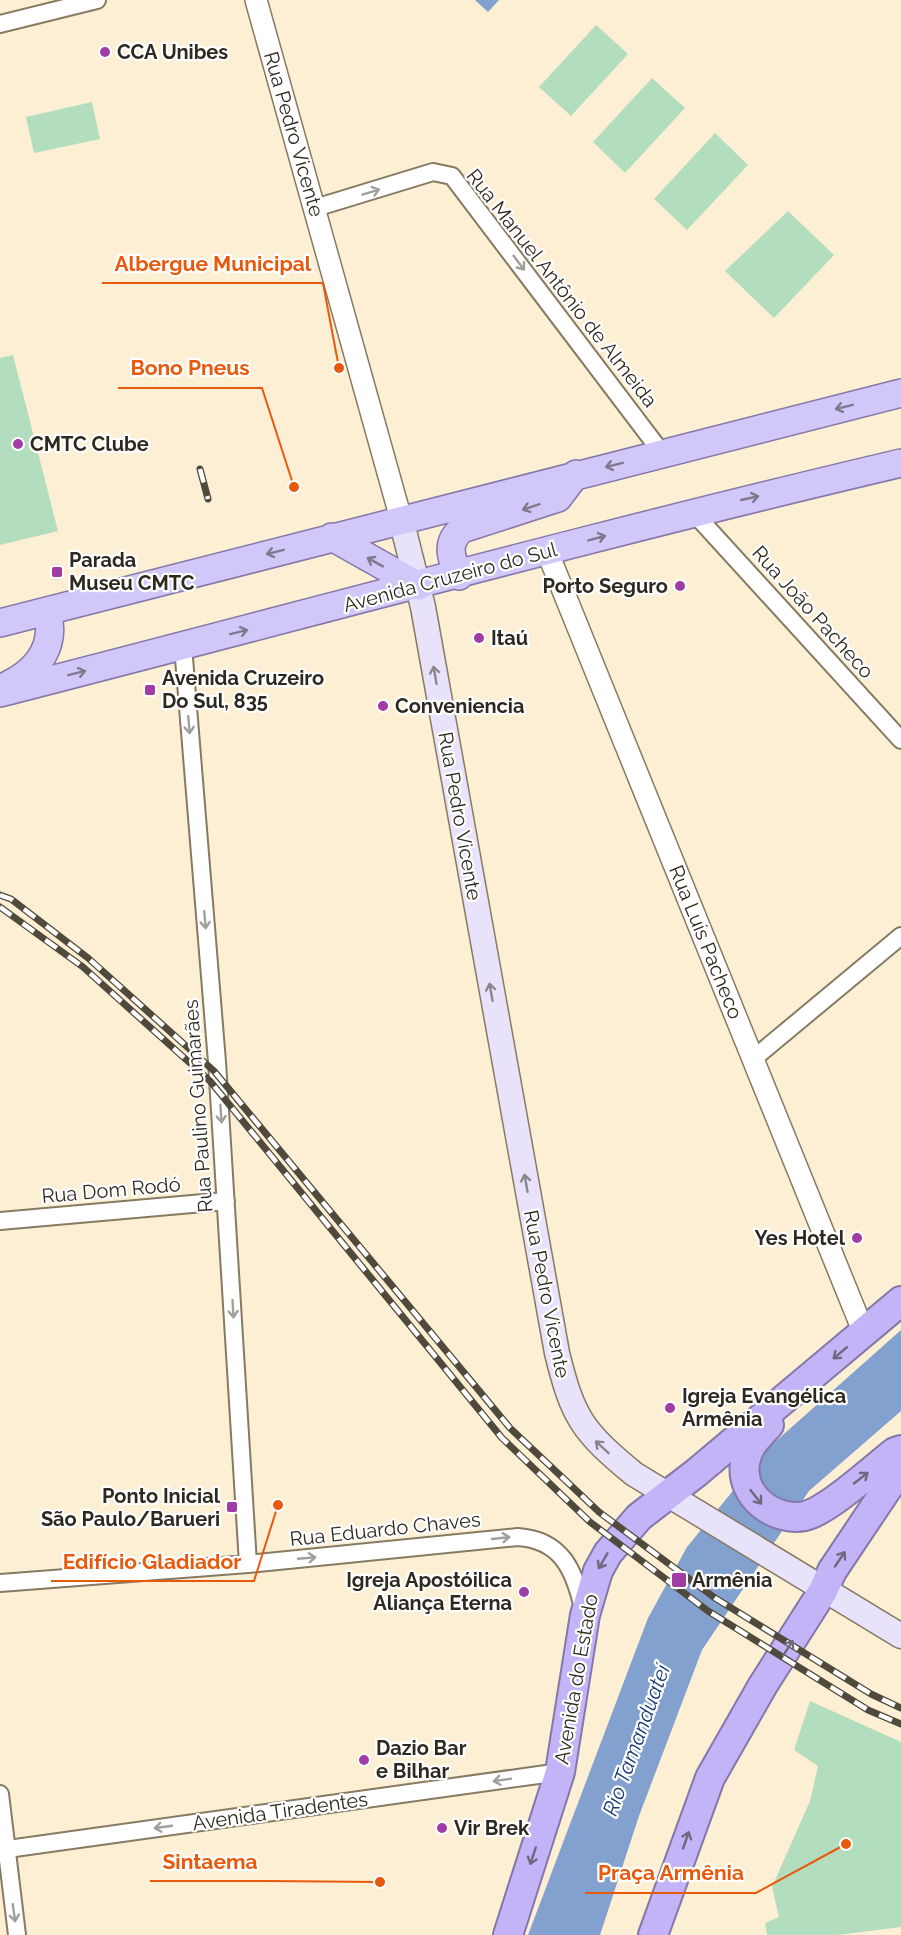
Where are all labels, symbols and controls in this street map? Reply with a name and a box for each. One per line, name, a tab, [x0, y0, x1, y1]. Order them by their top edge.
place label: CCA Unibes	[117, 40, 228, 64]
marker: CCA Unibes	[98, 45, 112, 59]
street label: Rua Pedro Vicente	[259, 49, 329, 220]
street label: Rua Manuel Antônio de Almeida	[462, 164, 662, 412]
one-way arrow	[361, 185, 380, 196]
callout: Albergue Municipal	[102, 244, 323, 283]
text: Albergue Municipal	[115, 251, 312, 276]
one-way arrow	[513, 254, 526, 270]
callout: Bono Pneus	[118, 349, 262, 388]
text: Bono Pneus	[130, 355, 250, 380]
one-way arrow	[835, 402, 854, 414]
place label: CMTC Clube	[30, 432, 149, 456]
marker: CMTC Clube	[11, 437, 25, 451]
one-way arrow	[605, 459, 624, 471]
one-way arrow	[740, 492, 759, 504]
one-way arrow	[522, 502, 541, 513]
one-way arrow	[587, 531, 606, 543]
street label: Avenida Cruzeiro do Sul	[340, 537, 560, 617]
street label: Rua João Pacheco	[747, 541, 879, 683]
one-way arrow	[266, 546, 285, 558]
place label: Parada Museu CMTC	[69, 548, 195, 595]
one-way arrow	[367, 556, 385, 567]
marker: Parada Museu CMTC	[50, 565, 64, 579]
place label: Porto Seguro	[542, 574, 668, 598]
marker: Porto Seguro	[673, 579, 687, 593]
one-way arrow	[229, 625, 248, 637]
place label: Itaú	[491, 626, 528, 650]
marker: Itaú	[472, 631, 486, 645]
place label: Avenida Cruzeiro Do Sul, 835	[162, 666, 324, 713]
one-way arrow	[429, 666, 440, 686]
one-way arrow	[67, 667, 86, 679]
marker: Avenida Cruzeiro Do Sul, 835	[143, 683, 157, 697]
place label: Conveniencia	[395, 694, 524, 718]
marker: Conveniencia	[376, 699, 390, 713]
one-way arrow	[184, 715, 195, 735]
street label: Rua Pedro Vicente	[433, 730, 487, 902]
street label: Rua Luís Pacheco	[664, 862, 748, 1023]
one-way arrow	[200, 909, 211, 929]
one-way arrow	[485, 982, 496, 1002]
street label: Rua Paulino Guimarães	[179, 999, 217, 1213]
one-way arrow	[215, 1104, 226, 1124]
street label: Rua Dom Rodó	[40, 1172, 182, 1208]
one-way arrow	[520, 1174, 531, 1194]
street label: Rua Pedro Vicente	[519, 1208, 575, 1380]
place label: Yes Hotel	[754, 1226, 846, 1250]
marker: Yes Hotel	[850, 1231, 864, 1245]
one-way arrow	[228, 1298, 239, 1318]
one-way arrow	[833, 1346, 848, 1360]
place label: Igreja Evangélica Armênia	[682, 1384, 846, 1431]
marker: Igreja Evangélica Armênia	[663, 1401, 677, 1415]
one-way arrow	[595, 1440, 610, 1454]
one-way arrow	[852, 1472, 868, 1484]
place label: Ponto Inicial São Paulo/Barueri	[41, 1484, 221, 1531]
one-way arrow	[750, 1489, 763, 1505]
marker: Ponto Inicial São Paulo/Barueri	[225, 1500, 239, 1514]
street label: Rua Eduardo Chaves	[288, 1507, 482, 1551]
one-way arrow	[490, 1533, 510, 1544]
callout: Edifício Gladiador	[51, 1542, 254, 1581]
text: Edifício Gladiador	[63, 1549, 241, 1574]
one-way arrow	[834, 1551, 846, 1567]
one-way arrow	[296, 1552, 316, 1563]
one-way arrow	[597, 1552, 609, 1569]
place label: Igreja Apostóilica Aliança Eterna	[346, 1568, 512, 1615]
place label: Armênia	[692, 1568, 772, 1592]
marker: Armênia	[670, 1571, 688, 1589]
marker: Igreja Apostóilica Aliança Eterna	[517, 1585, 531, 1599]
street label: Avenida do Estado	[549, 1592, 603, 1766]
one-way arrow	[782, 1640, 794, 1656]
water label: Rio Tamanduateí	[597, 1659, 676, 1819]
place label: Dazio Bar e Bilhar	[376, 1736, 467, 1783]
marker: Dazio Bar e Bilhar	[357, 1753, 371, 1767]
one-way arrow	[493, 1774, 513, 1785]
street label: Avenida Tiradentes	[191, 1787, 369, 1835]
place label: Vir Brek	[454, 1816, 530, 1840]
marker: Vir Brek	[435, 1821, 449, 1835]
one-way arrow	[154, 1822, 174, 1833]
one-way arrow	[682, 1831, 693, 1850]
callout: Sintaema	[150, 1842, 269, 1881]
one-way arrow	[527, 1847, 538, 1866]
text: Sintaema	[162, 1849, 258, 1874]
callout: Praça Armênia	[585, 1854, 756, 1893]
text: Praça Armênia	[598, 1860, 744, 1885]
one-way arrow	[9, 1903, 20, 1922]

